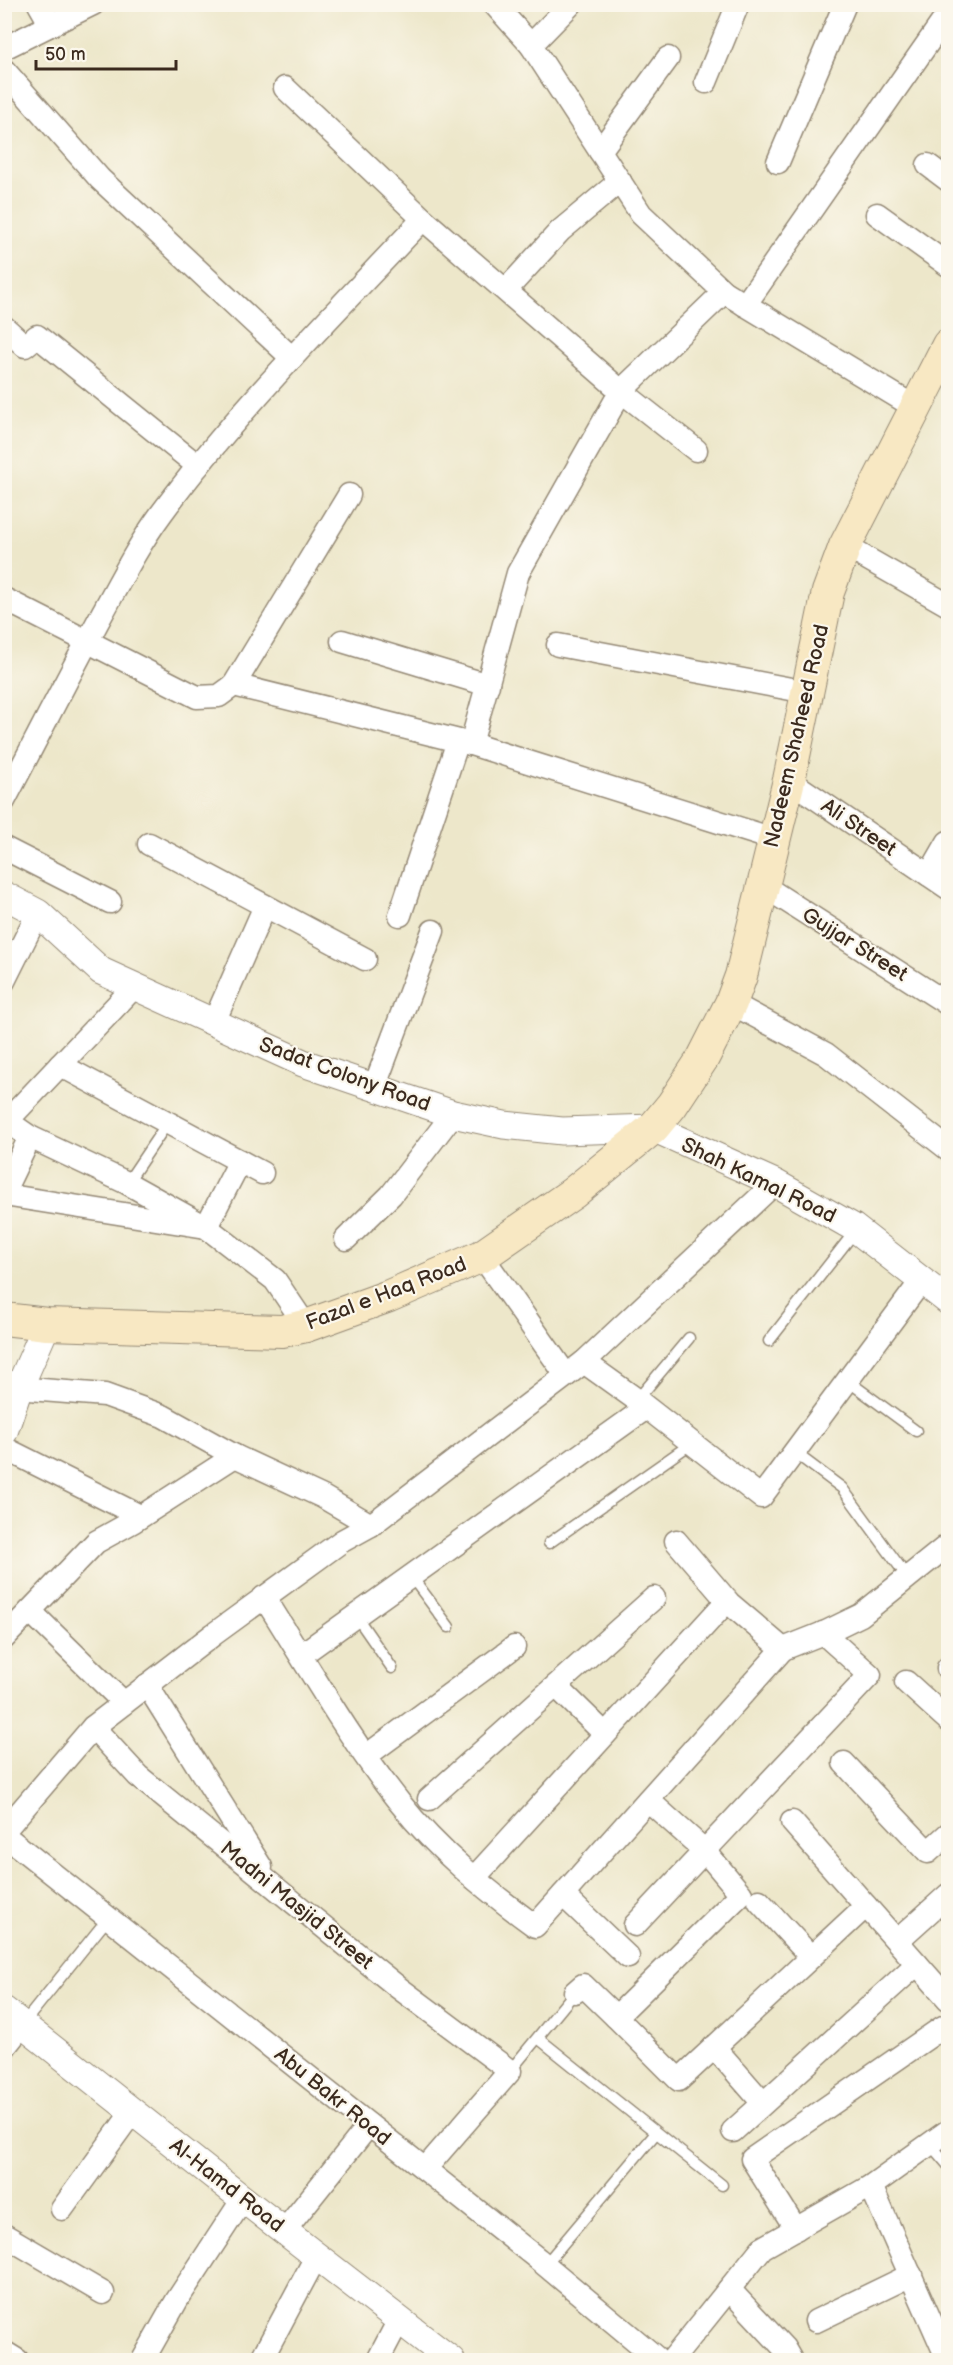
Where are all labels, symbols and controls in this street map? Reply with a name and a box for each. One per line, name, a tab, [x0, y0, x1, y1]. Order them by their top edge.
scale bar	[36, 33, 176, 71]
text: 50 m	[45, 44, 86, 65]
street label: Nadeem Shaheed Road	[759, 622, 834, 850]
street label: Ali Street	[816, 793, 902, 862]
street label: Gujjar Street	[797, 902, 913, 987]
street label: Sadat Colony Road	[256, 1032, 434, 1117]
street label: Shah Kamal Road	[677, 1132, 840, 1229]
street label: Fazal e Haq Road	[302, 1251, 470, 1336]
street label: Madni Masjid Street	[215, 1836, 379, 1975]
street label: Abu Bakr Road	[269, 2042, 396, 2151]
street label: Al-Hamd Road	[165, 2133, 289, 2238]

